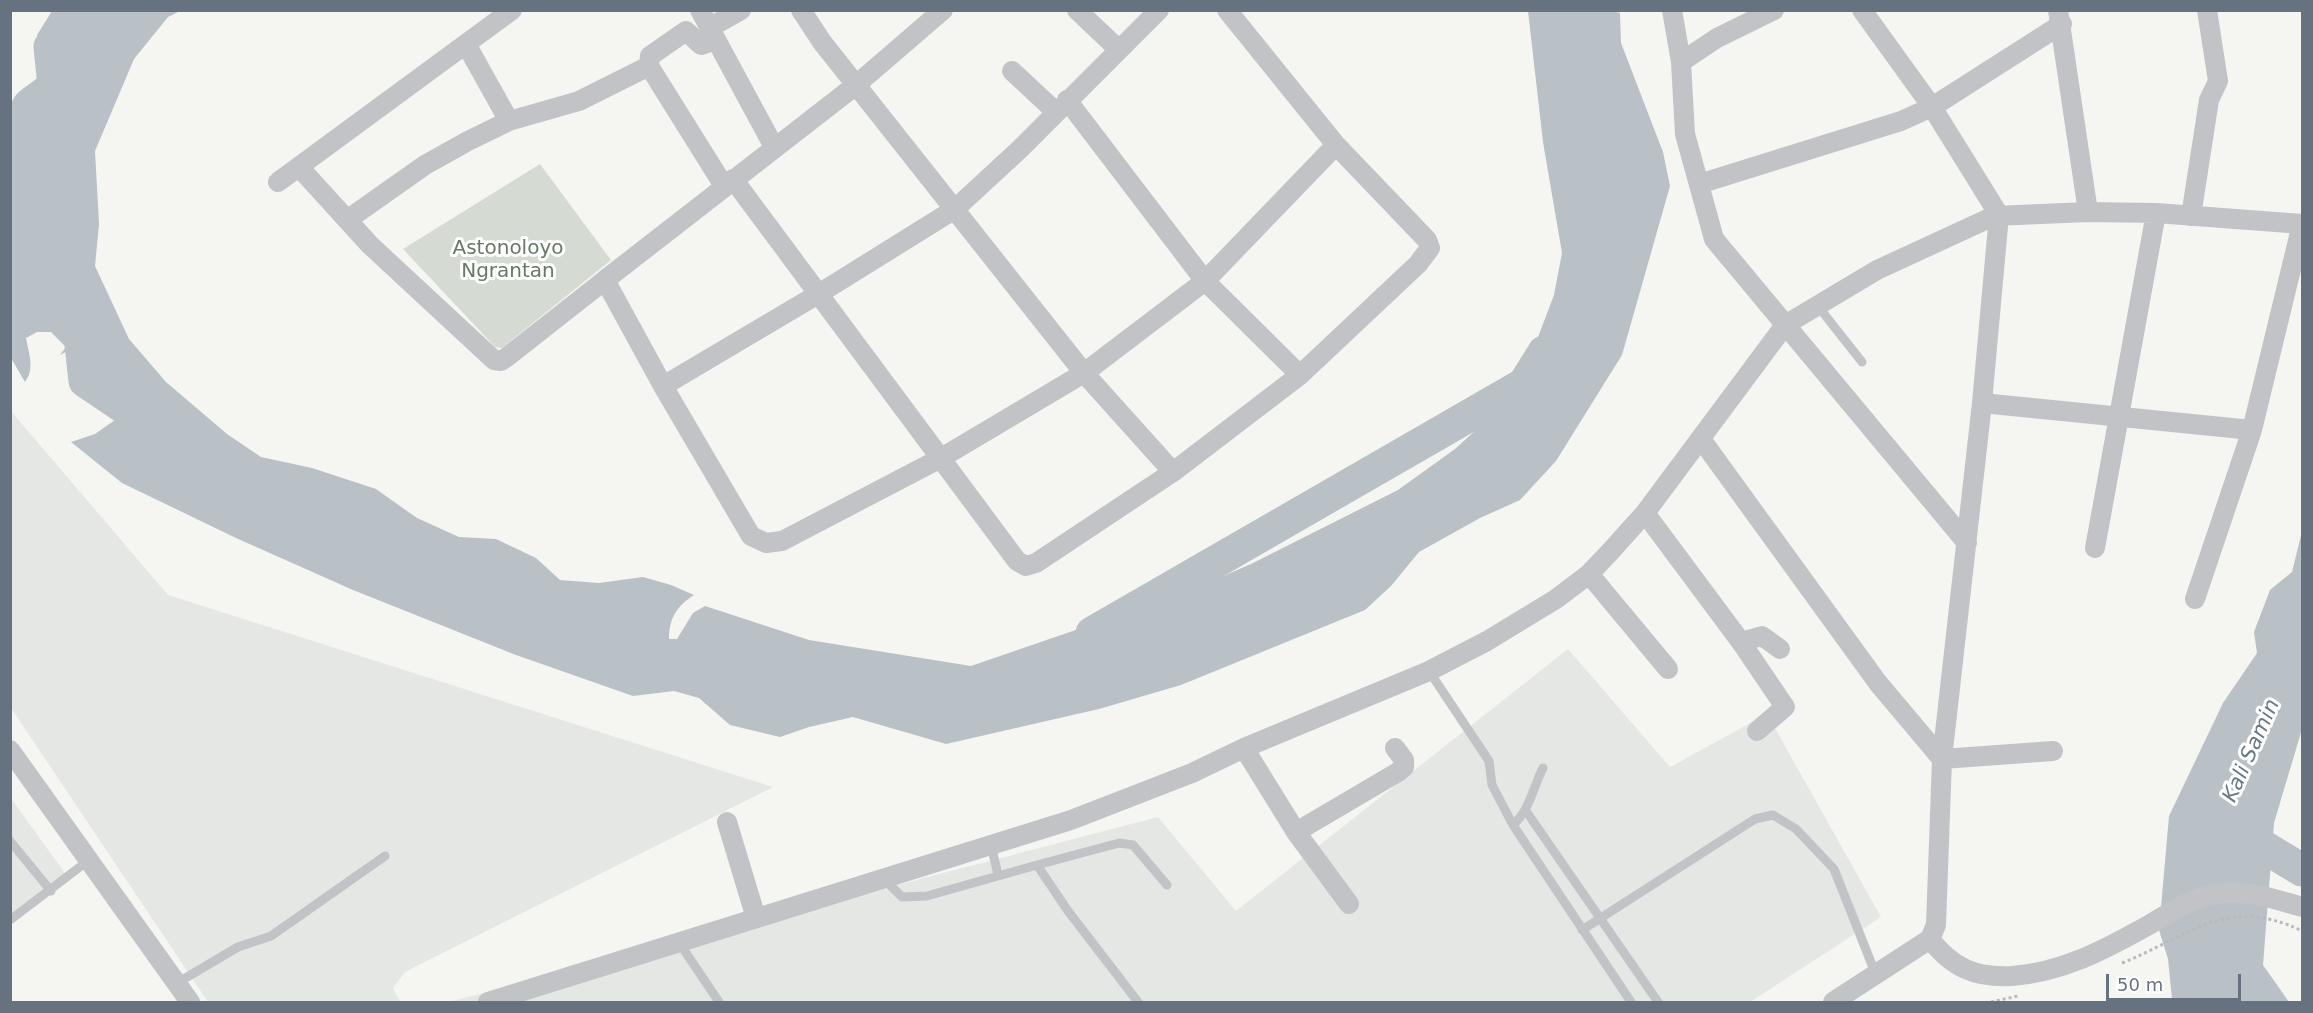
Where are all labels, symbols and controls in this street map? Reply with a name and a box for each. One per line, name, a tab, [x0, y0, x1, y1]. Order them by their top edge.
park label: Astonoloyo Ngrantan	[453, 237, 563, 284]
water label: Kali Samin	[2218, 696, 2286, 806]
scale bar	[2109, 962, 2244, 1000]
text: 50 m	[2117, 974, 2163, 995]

